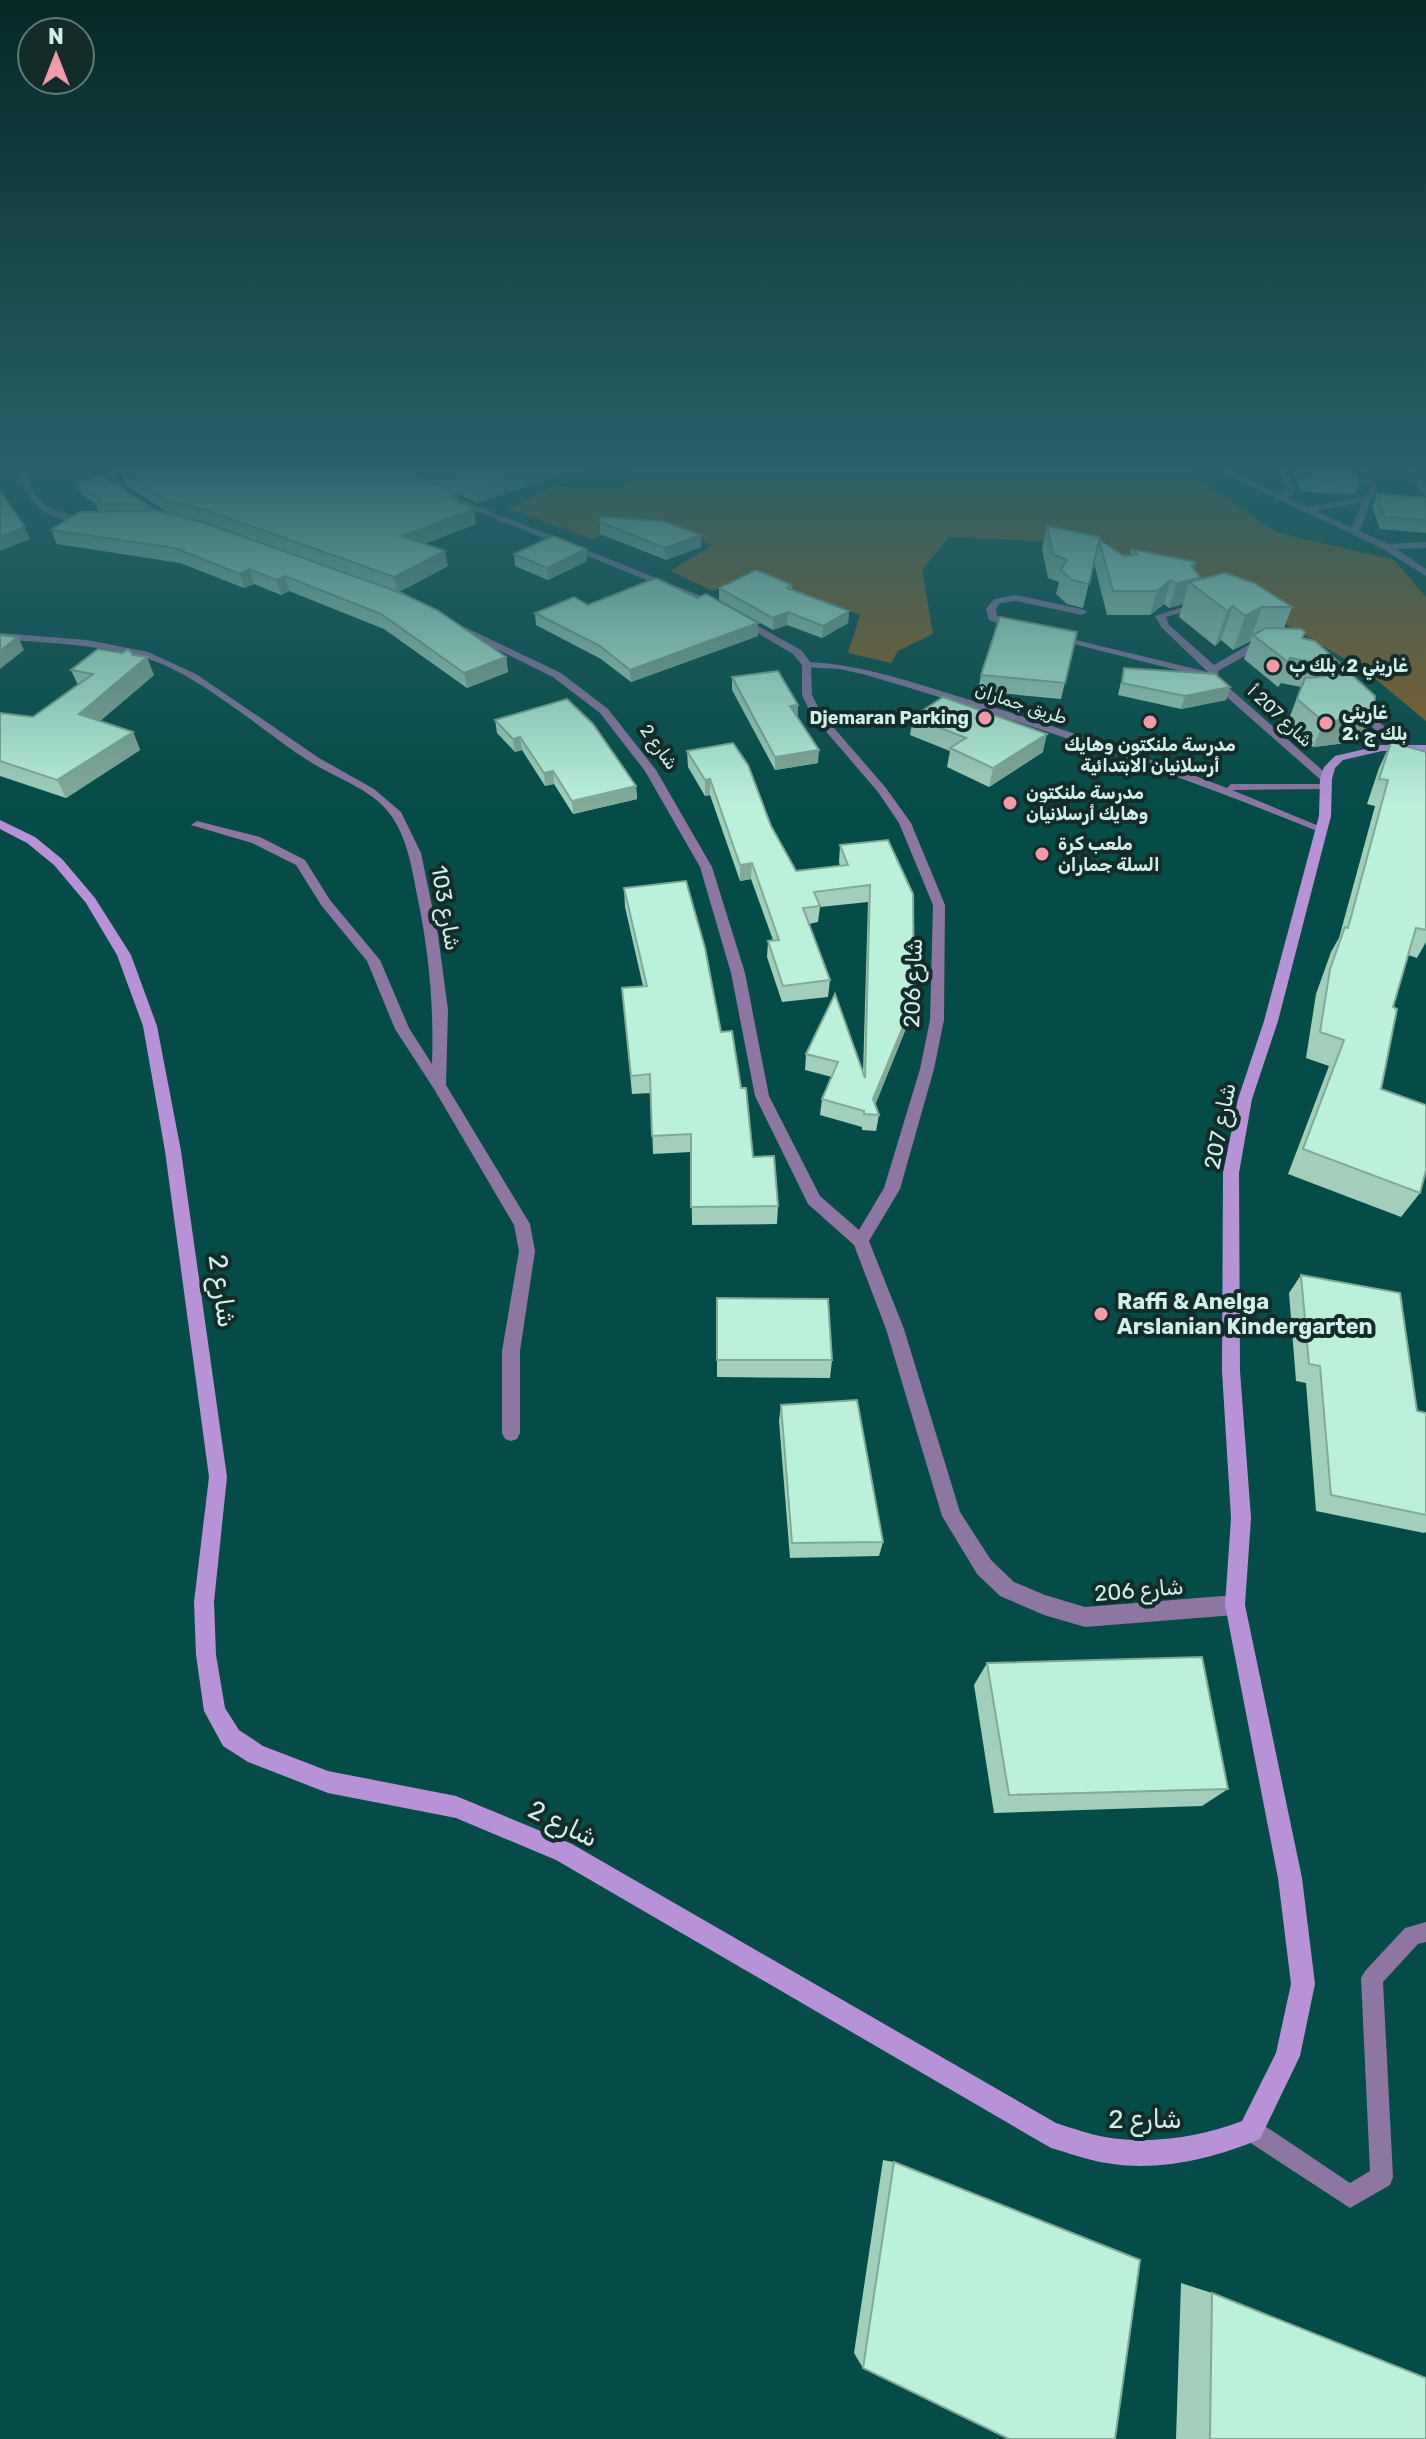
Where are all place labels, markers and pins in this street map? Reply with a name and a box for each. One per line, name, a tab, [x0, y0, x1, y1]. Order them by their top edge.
place label: غاريني 2، بلك ب	[1289, 655, 1408, 680]
marker: غاريني 2، بلك ب	[1264, 657, 1282, 675]
place label: غاريني 2، بلك ج	[1342, 702, 1407, 747]
place label: Djemaran Parking	[809, 707, 969, 729]
marker: Djemaran Parking	[976, 709, 994, 727]
marker: مدرسة ملنكتون وهايك أرسلانيان الابتدائية	[1141, 713, 1159, 731]
marker: غاريني 2، بلك ج	[1317, 714, 1335, 732]
place label: مدرسة ملنكتون وهايك أرسلانيان الابتدائية	[1064, 734, 1236, 777]
place label: مدرسة ملنكتون وهايك أرسلانيان	[1026, 782, 1148, 825]
marker: مدرسة ملنكتون وهايك أرسلانيان	[1001, 794, 1019, 812]
place label: ملعب كرة السلة جماران	[1058, 833, 1160, 876]
marker: ملعب كرة السلة جماران	[1033, 845, 1051, 863]
place label: Raffi & Anelga Arslanian Kindergarten	[1117, 1288, 1373, 1340]
marker: Raffi & Anelga Arslanian Kindergarten	[1092, 1305, 1110, 1323]

